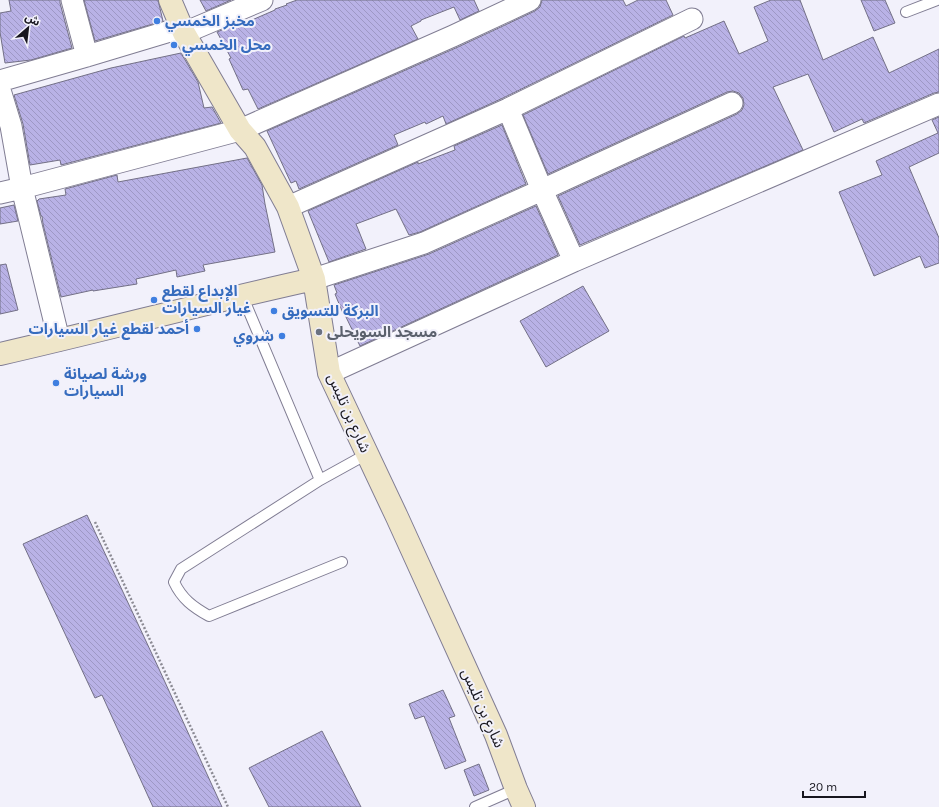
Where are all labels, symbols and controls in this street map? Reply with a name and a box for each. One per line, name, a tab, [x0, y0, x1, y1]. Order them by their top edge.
north arrow	[8, 8, 48, 48]
text: ش	[23, 10, 42, 29]
place label: مخبز الخمسي	[165, 12, 255, 32]
marker: مخبز الخمسي	[152, 16, 162, 26]
place label: محل الخمسي	[182, 36, 271, 56]
marker: محل الخمسي	[169, 40, 179, 50]
place label: الإبداع لقطع غيار السيارات	[162, 282, 251, 317]
marker: الإبداع لقطع غيار السيارات	[149, 295, 159, 305]
place label: البركة للتسويق	[282, 302, 379, 320]
marker: البركة للتسويق	[269, 306, 279, 316]
place label: أحمد لقطع غيار السيارات	[28, 319, 189, 340]
place label: مسجد السويحلى	[327, 323, 437, 341]
marker: أحمد لقطع غيار السيارات	[192, 324, 202, 334]
place label: شروي	[233, 327, 274, 347]
marker: مسجد السويحلى	[314, 327, 324, 337]
marker: شروي	[277, 331, 287, 341]
place label: ورشة لصيانة السيارات	[64, 365, 147, 400]
street label: شارع بن تليس	[321, 371, 375, 457]
marker: ورشة لصيانة السيارات	[51, 378, 61, 388]
street label: شارع بن تليس	[455, 666, 509, 752]
scale bar	[803, 773, 865, 799]
text: 20 m	[809, 780, 837, 794]

